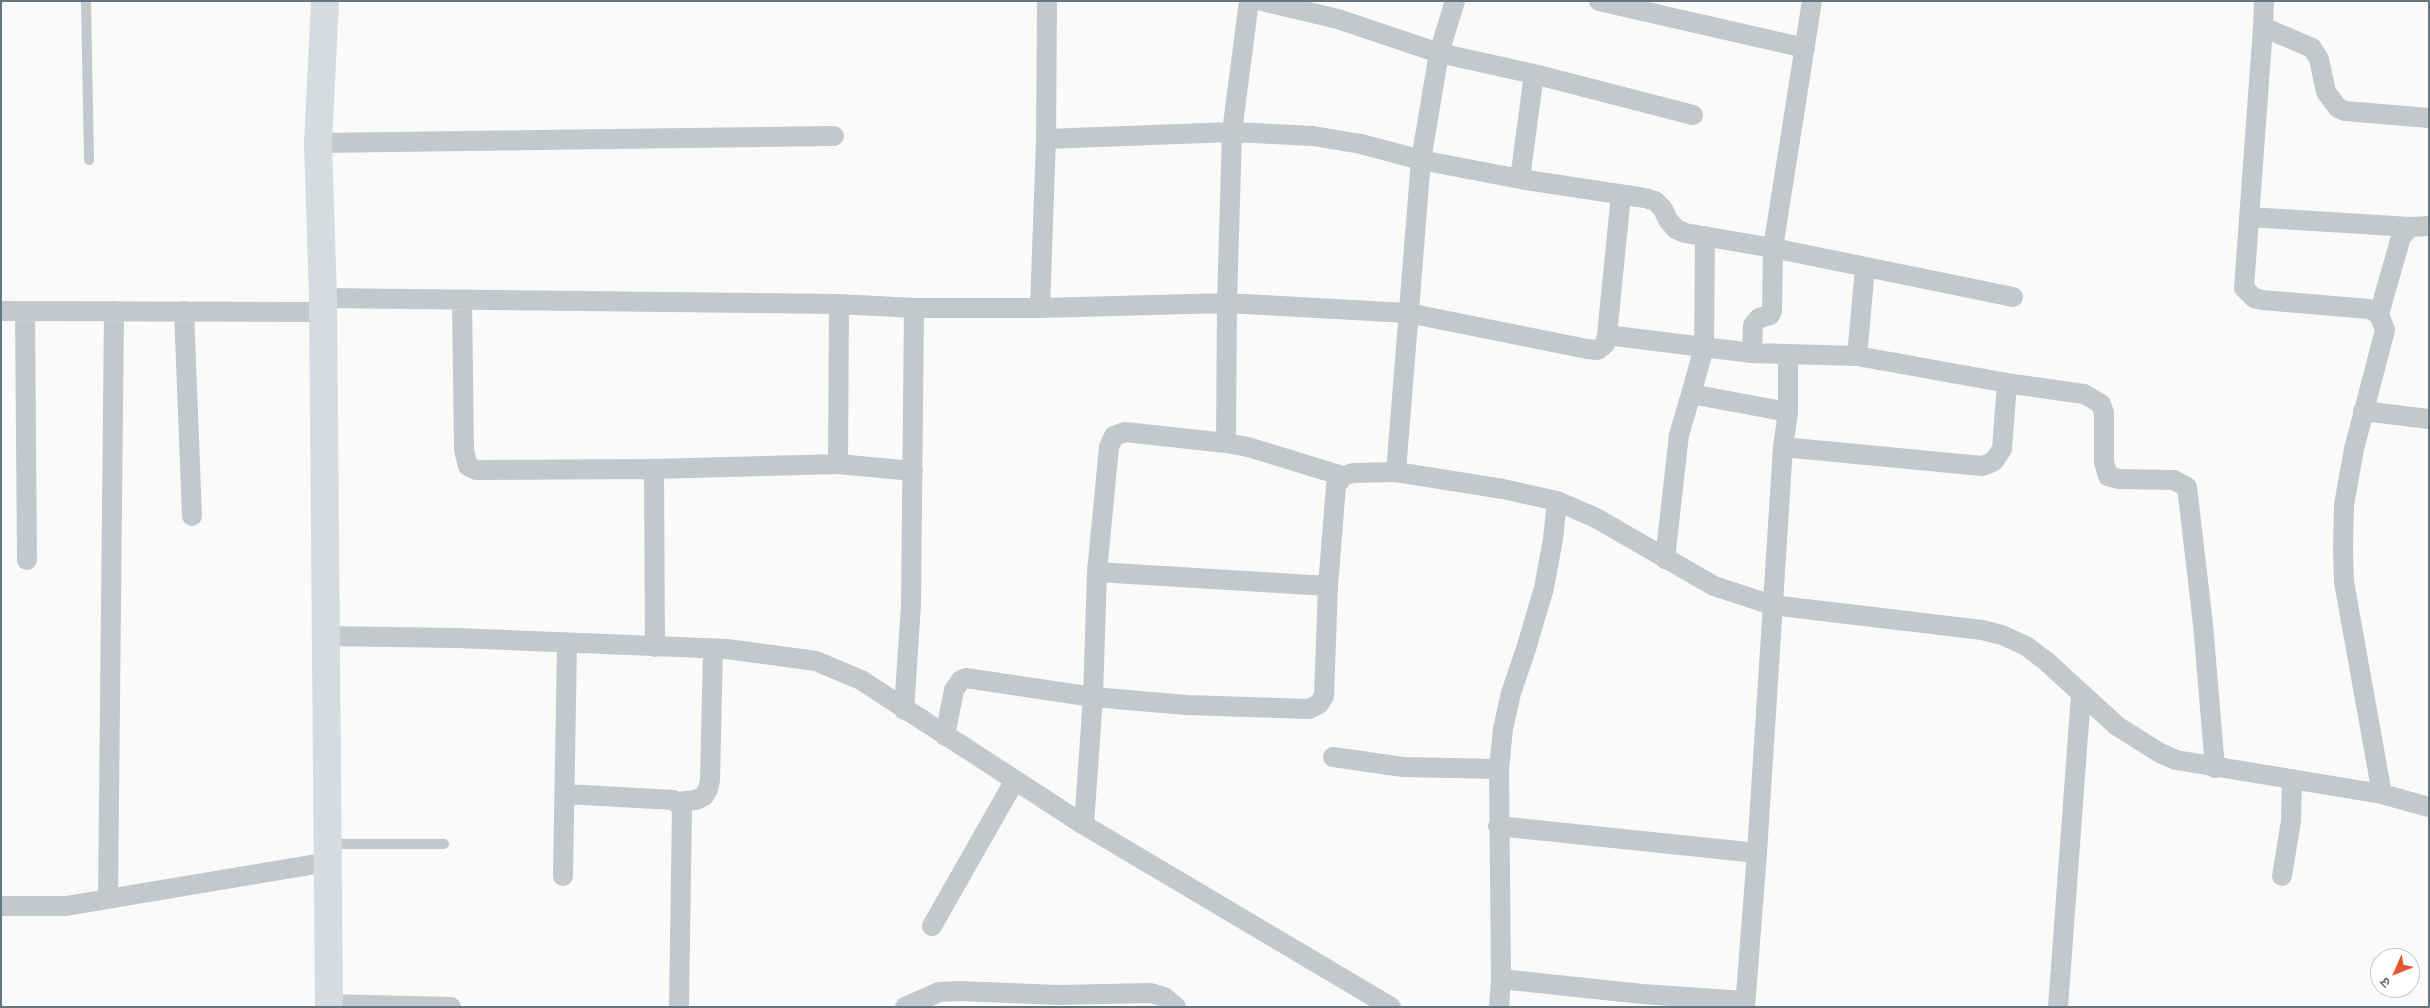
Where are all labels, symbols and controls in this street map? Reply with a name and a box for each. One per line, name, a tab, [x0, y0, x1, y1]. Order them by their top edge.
north arrow	[2370, 948, 2420, 998]
text: उ	[2376, 974, 2394, 992]

